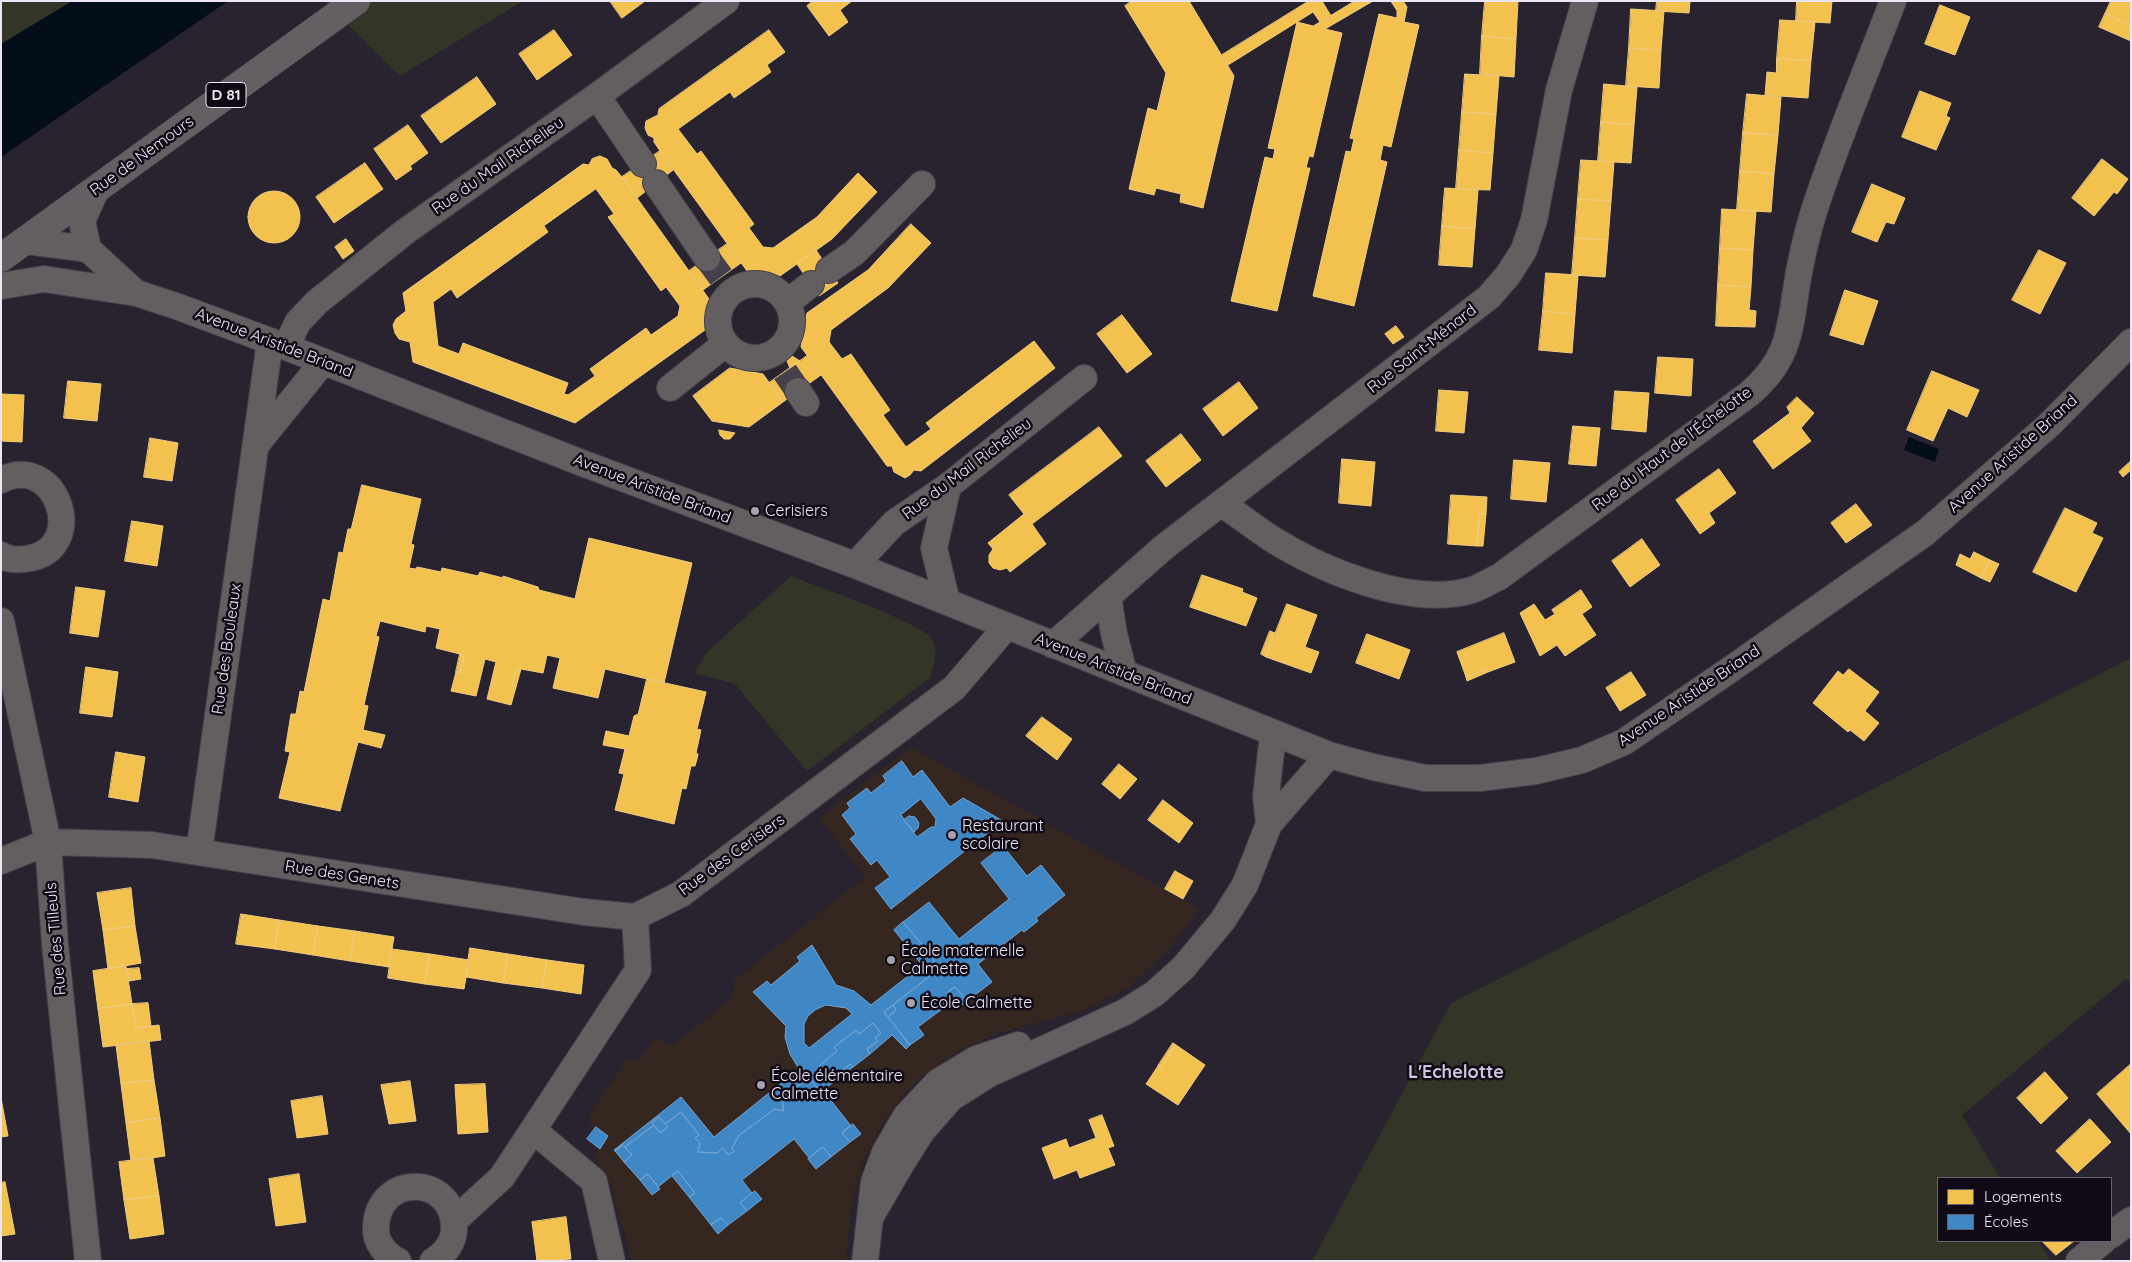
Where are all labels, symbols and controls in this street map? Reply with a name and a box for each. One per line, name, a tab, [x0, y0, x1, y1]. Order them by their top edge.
road number: D 81	[206, 82, 246, 108]
street label: Rue de Nemours	[86, 112, 198, 200]
street label: Rue du Mail Richelieu	[428, 113, 568, 219]
street label: Rue Saint-Ménard	[1364, 301, 1480, 397]
street label: Avenue Aristide Briand	[193, 304, 355, 382]
street label: Rue du Haut de l'Échelotte	[1588, 383, 1756, 515]
street label: Avenue Aristide Briand	[1944, 391, 2082, 517]
street label: Rue du Mail Richelieu	[899, 414, 1035, 524]
street label: Avenue Aristide Briand	[571, 450, 733, 528]
place label: Cerisiers	[765, 501, 828, 521]
marker: Cerisiers	[749, 505, 761, 517]
street label: Rue des Bouleaux	[208, 582, 246, 716]
street label: Avenue Aristide Briand	[1032, 629, 1194, 709]
street label: Avenue Aristide Briand	[1614, 641, 1764, 751]
street label: Rue des Cerisiers	[675, 810, 789, 900]
place label: Restaurant scolaire	[962, 816, 1044, 854]
marker: Restaurant scolaire	[946, 829, 958, 841]
street label: Rue des Genets	[284, 856, 400, 894]
street label: Rue des Tilleuls	[41, 882, 71, 996]
place label: École maternelle Calmette	[901, 941, 1024, 979]
marker: École maternelle Calmette	[885, 954, 897, 966]
place label: École Calmette	[921, 993, 1032, 1013]
marker: École Calmette	[905, 997, 917, 1009]
district label: L'Echelotte	[1408, 1062, 1504, 1084]
place label: École élémentaire Calmette	[771, 1066, 903, 1104]
marker: École élémentaire Calmette	[755, 1079, 767, 1091]
legend	[1937, 1177, 2112, 1242]
text: Logements	[1984, 1187, 2062, 1206]
text: Écoles	[1984, 1212, 2028, 1231]

